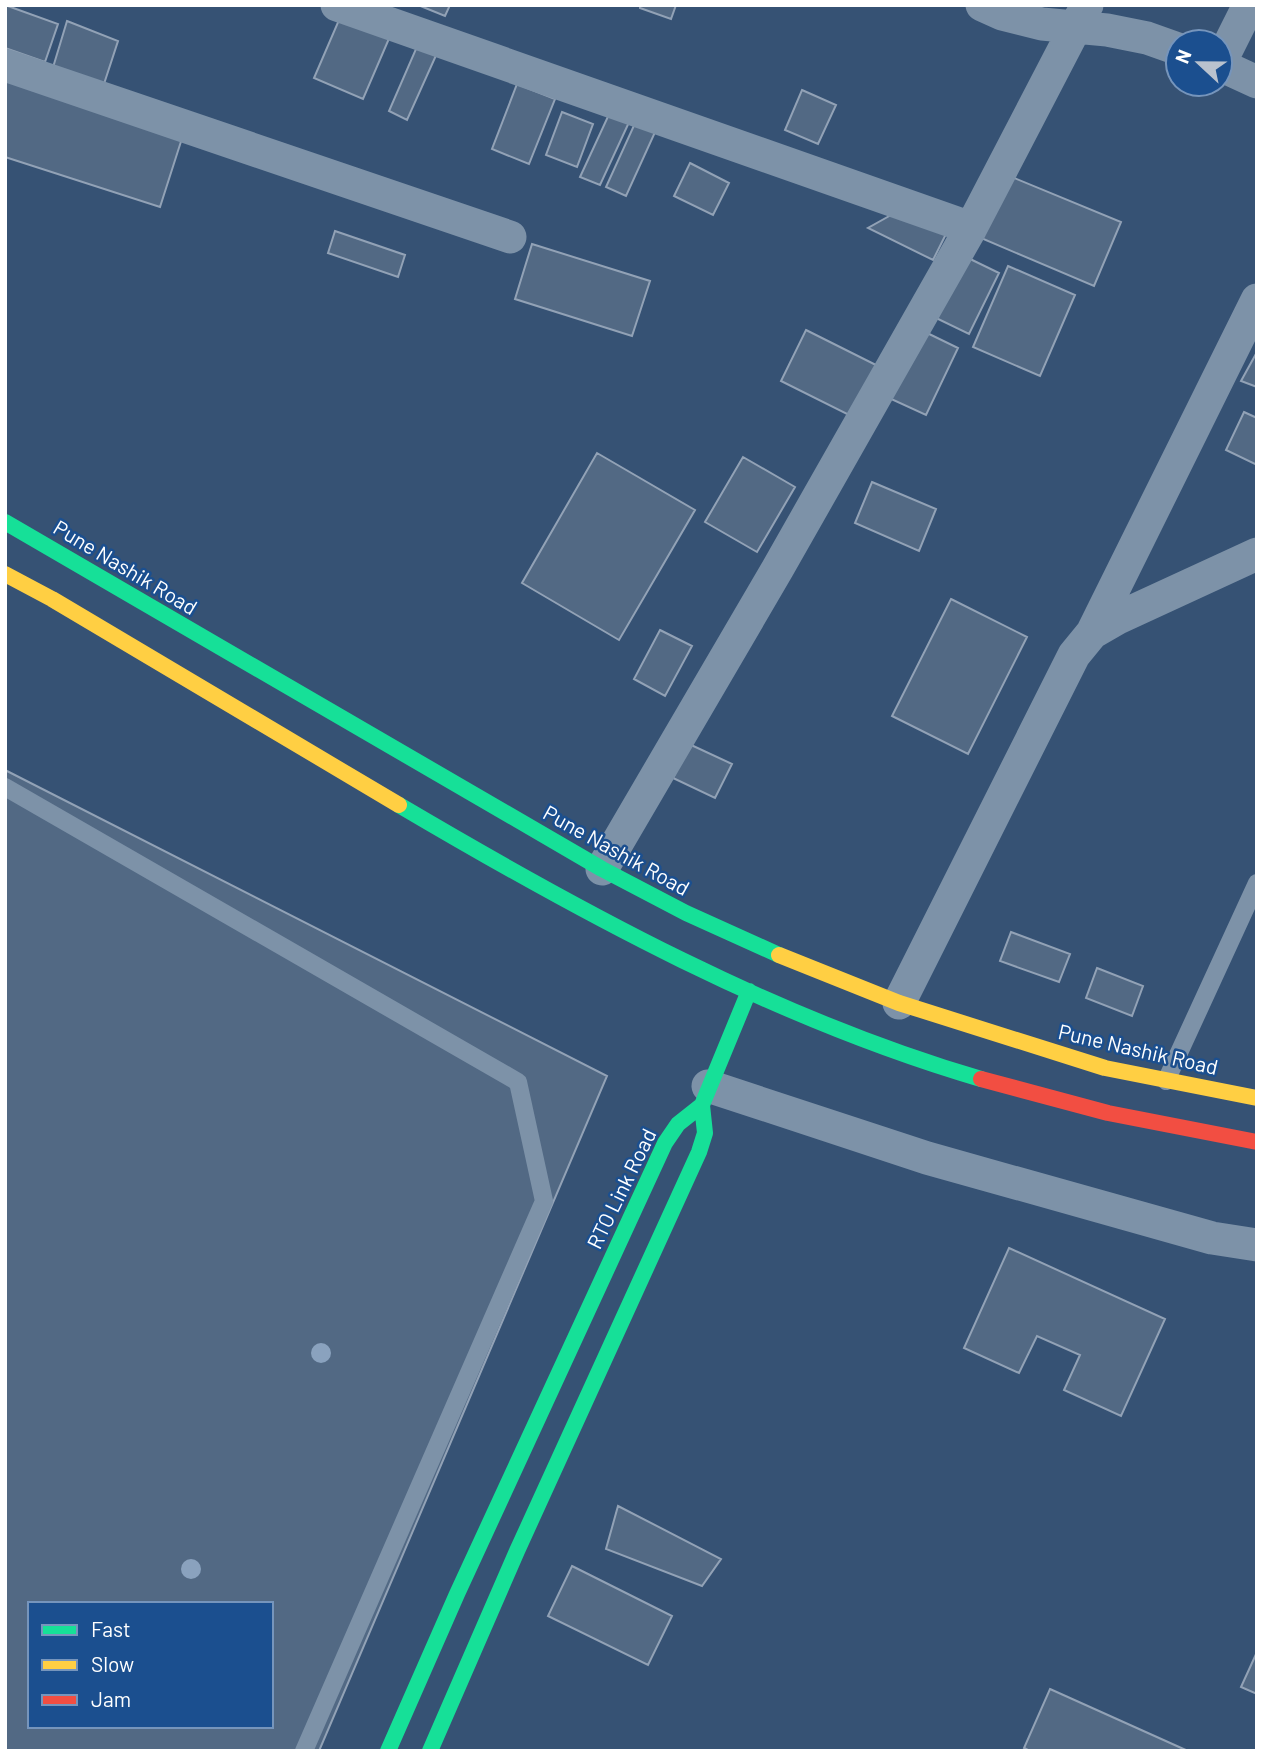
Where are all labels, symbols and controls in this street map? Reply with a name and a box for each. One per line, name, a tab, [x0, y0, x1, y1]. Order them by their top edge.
north arrow	[1164, 28, 1234, 98]
text: N	[1170, 46, 1196, 67]
street label: Pune Nashik Road	[49, 514, 202, 619]
street label: Pune Nashik Road	[539, 799, 694, 900]
street label: Pune Nashik Road	[1056, 1018, 1221, 1079]
street label: RTO Link Road	[581, 1124, 661, 1253]
legend	[28, 1602, 273, 1728]
text: Fast	[91, 1616, 131, 1641]
text: Slow	[91, 1651, 134, 1676]
text: Jam	[91, 1686, 131, 1711]

